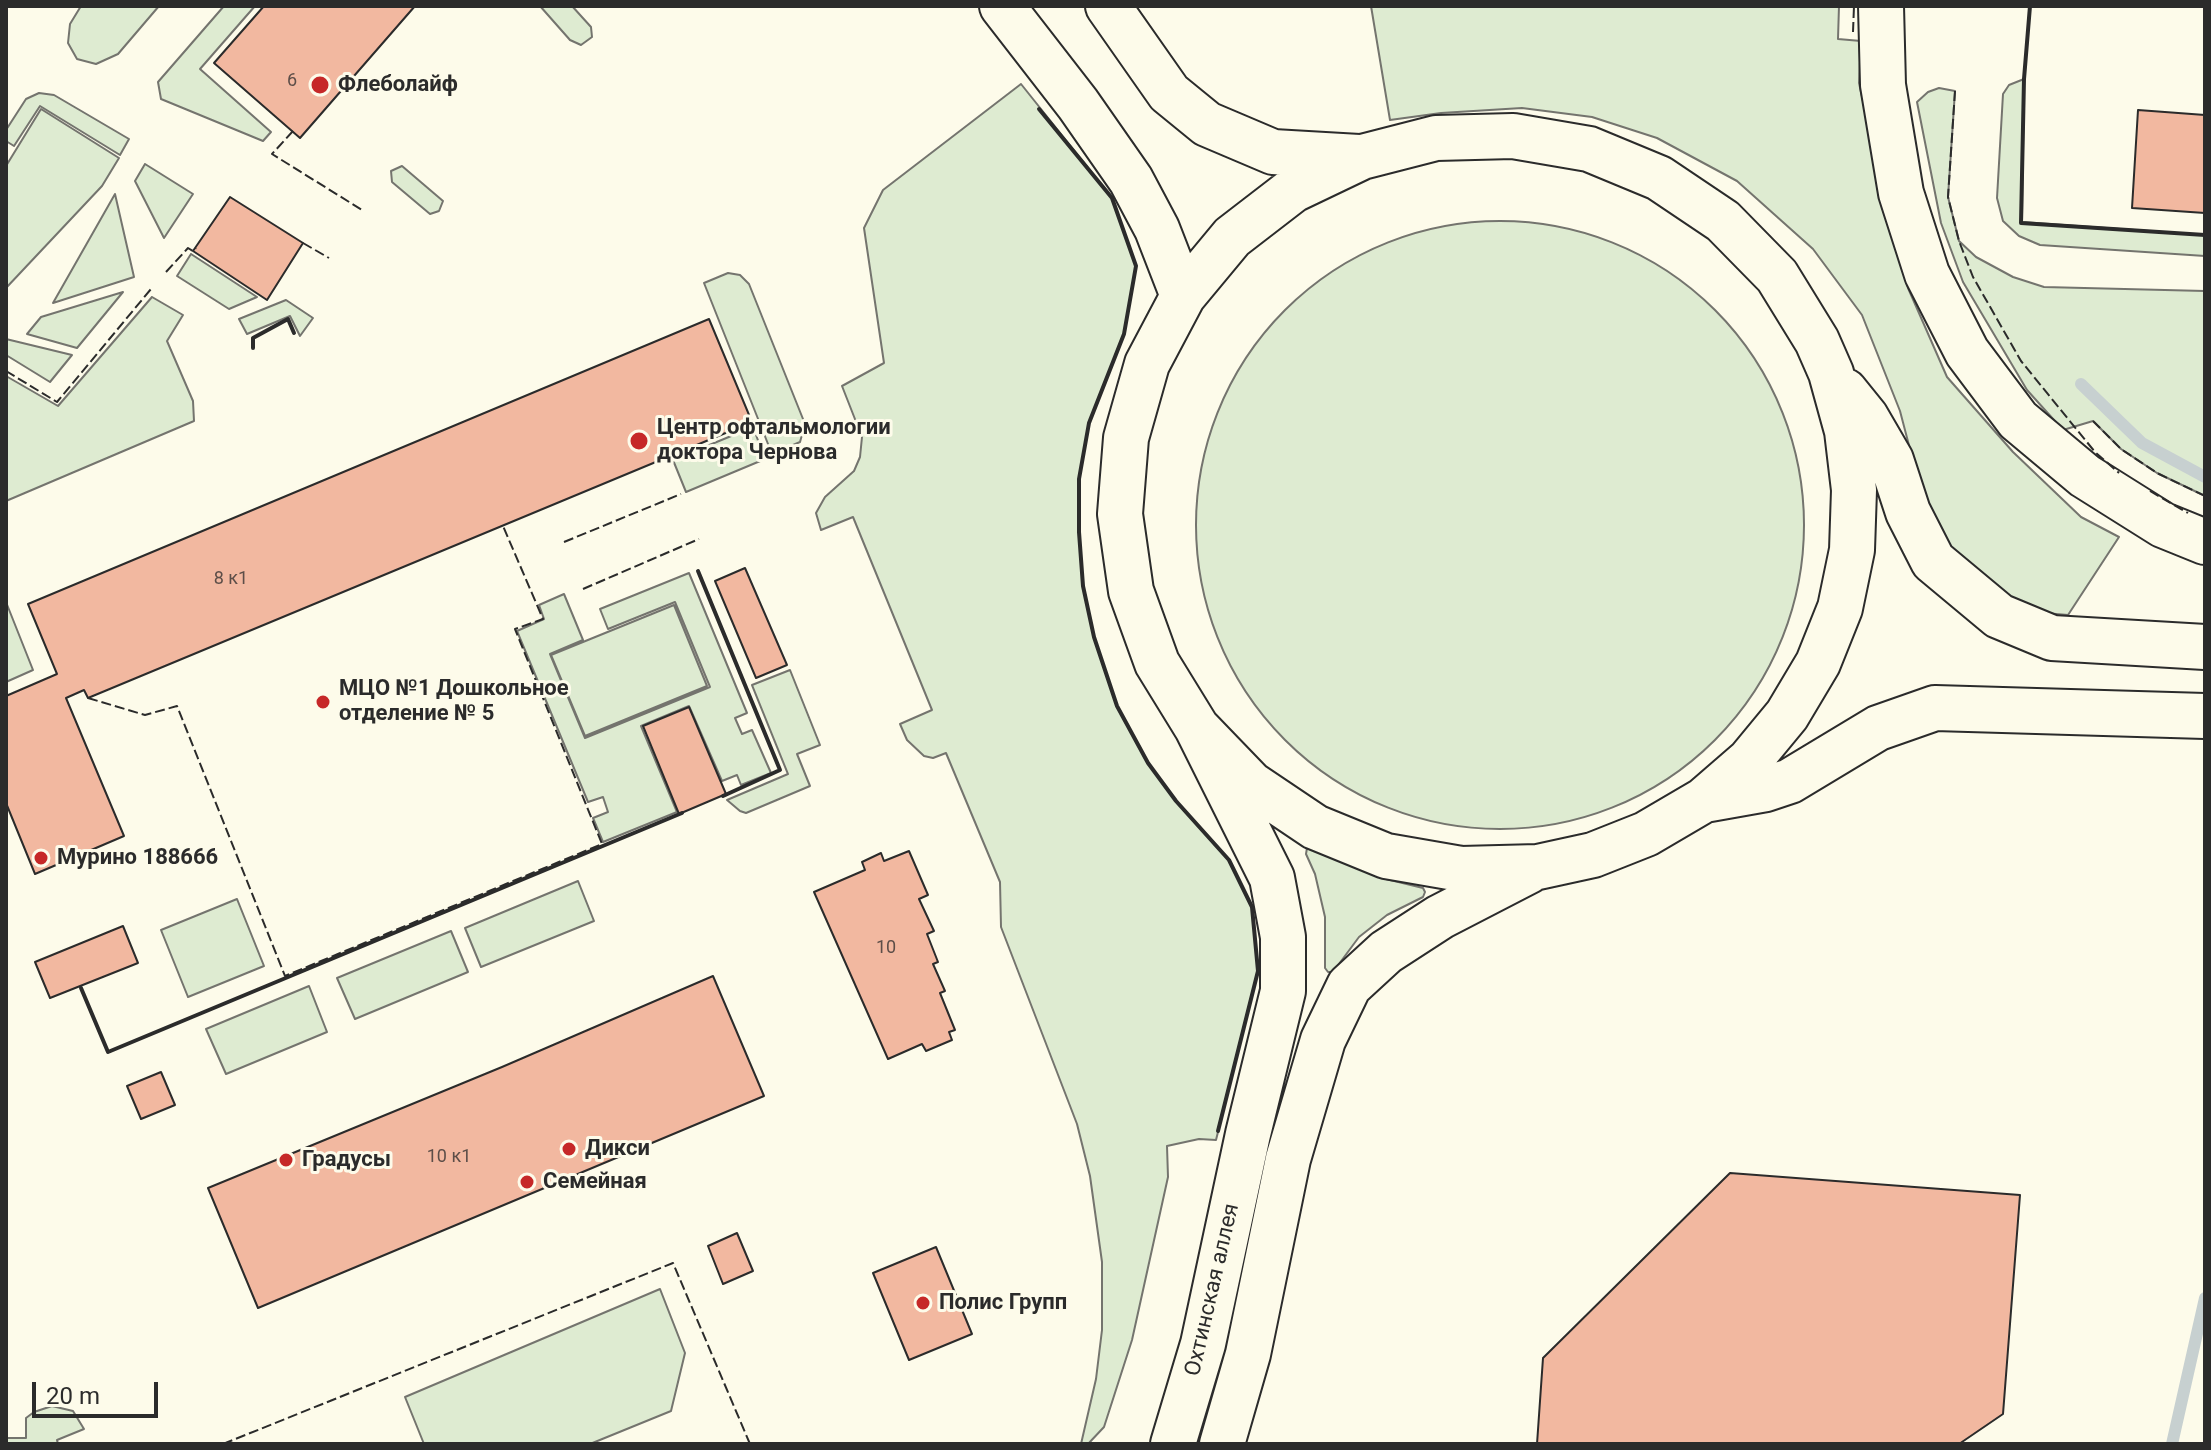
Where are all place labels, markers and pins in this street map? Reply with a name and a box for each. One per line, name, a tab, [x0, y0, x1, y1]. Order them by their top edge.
place label: Флеболайф	[338, 72, 458, 98]
marker: Флеболайф	[309, 74, 331, 96]
place label: Центр офтальмологии доктора Чернова	[657, 415, 891, 466]
marker: Центр офтальмологии доктора Чернова	[628, 430, 650, 452]
place label: МЦО №1 Дошкольное отделение № 5	[339, 676, 569, 728]
marker: МЦО №1 Дошкольное отделение № 5	[314, 693, 332, 711]
place label: Мурино 188666	[57, 845, 218, 871]
marker: Мурино 188666	[32, 849, 50, 867]
place label: Дикси	[585, 1136, 650, 1162]
marker: Дикси	[560, 1140, 578, 1158]
place label: Градусы	[302, 1147, 391, 1173]
marker: Градусы	[277, 1151, 295, 1169]
place label: Семейная	[543, 1169, 647, 1195]
marker: Семейная	[518, 1173, 536, 1191]
place label: Полис Групп	[939, 1290, 1067, 1316]
marker: Полис Групп	[914, 1294, 932, 1312]

